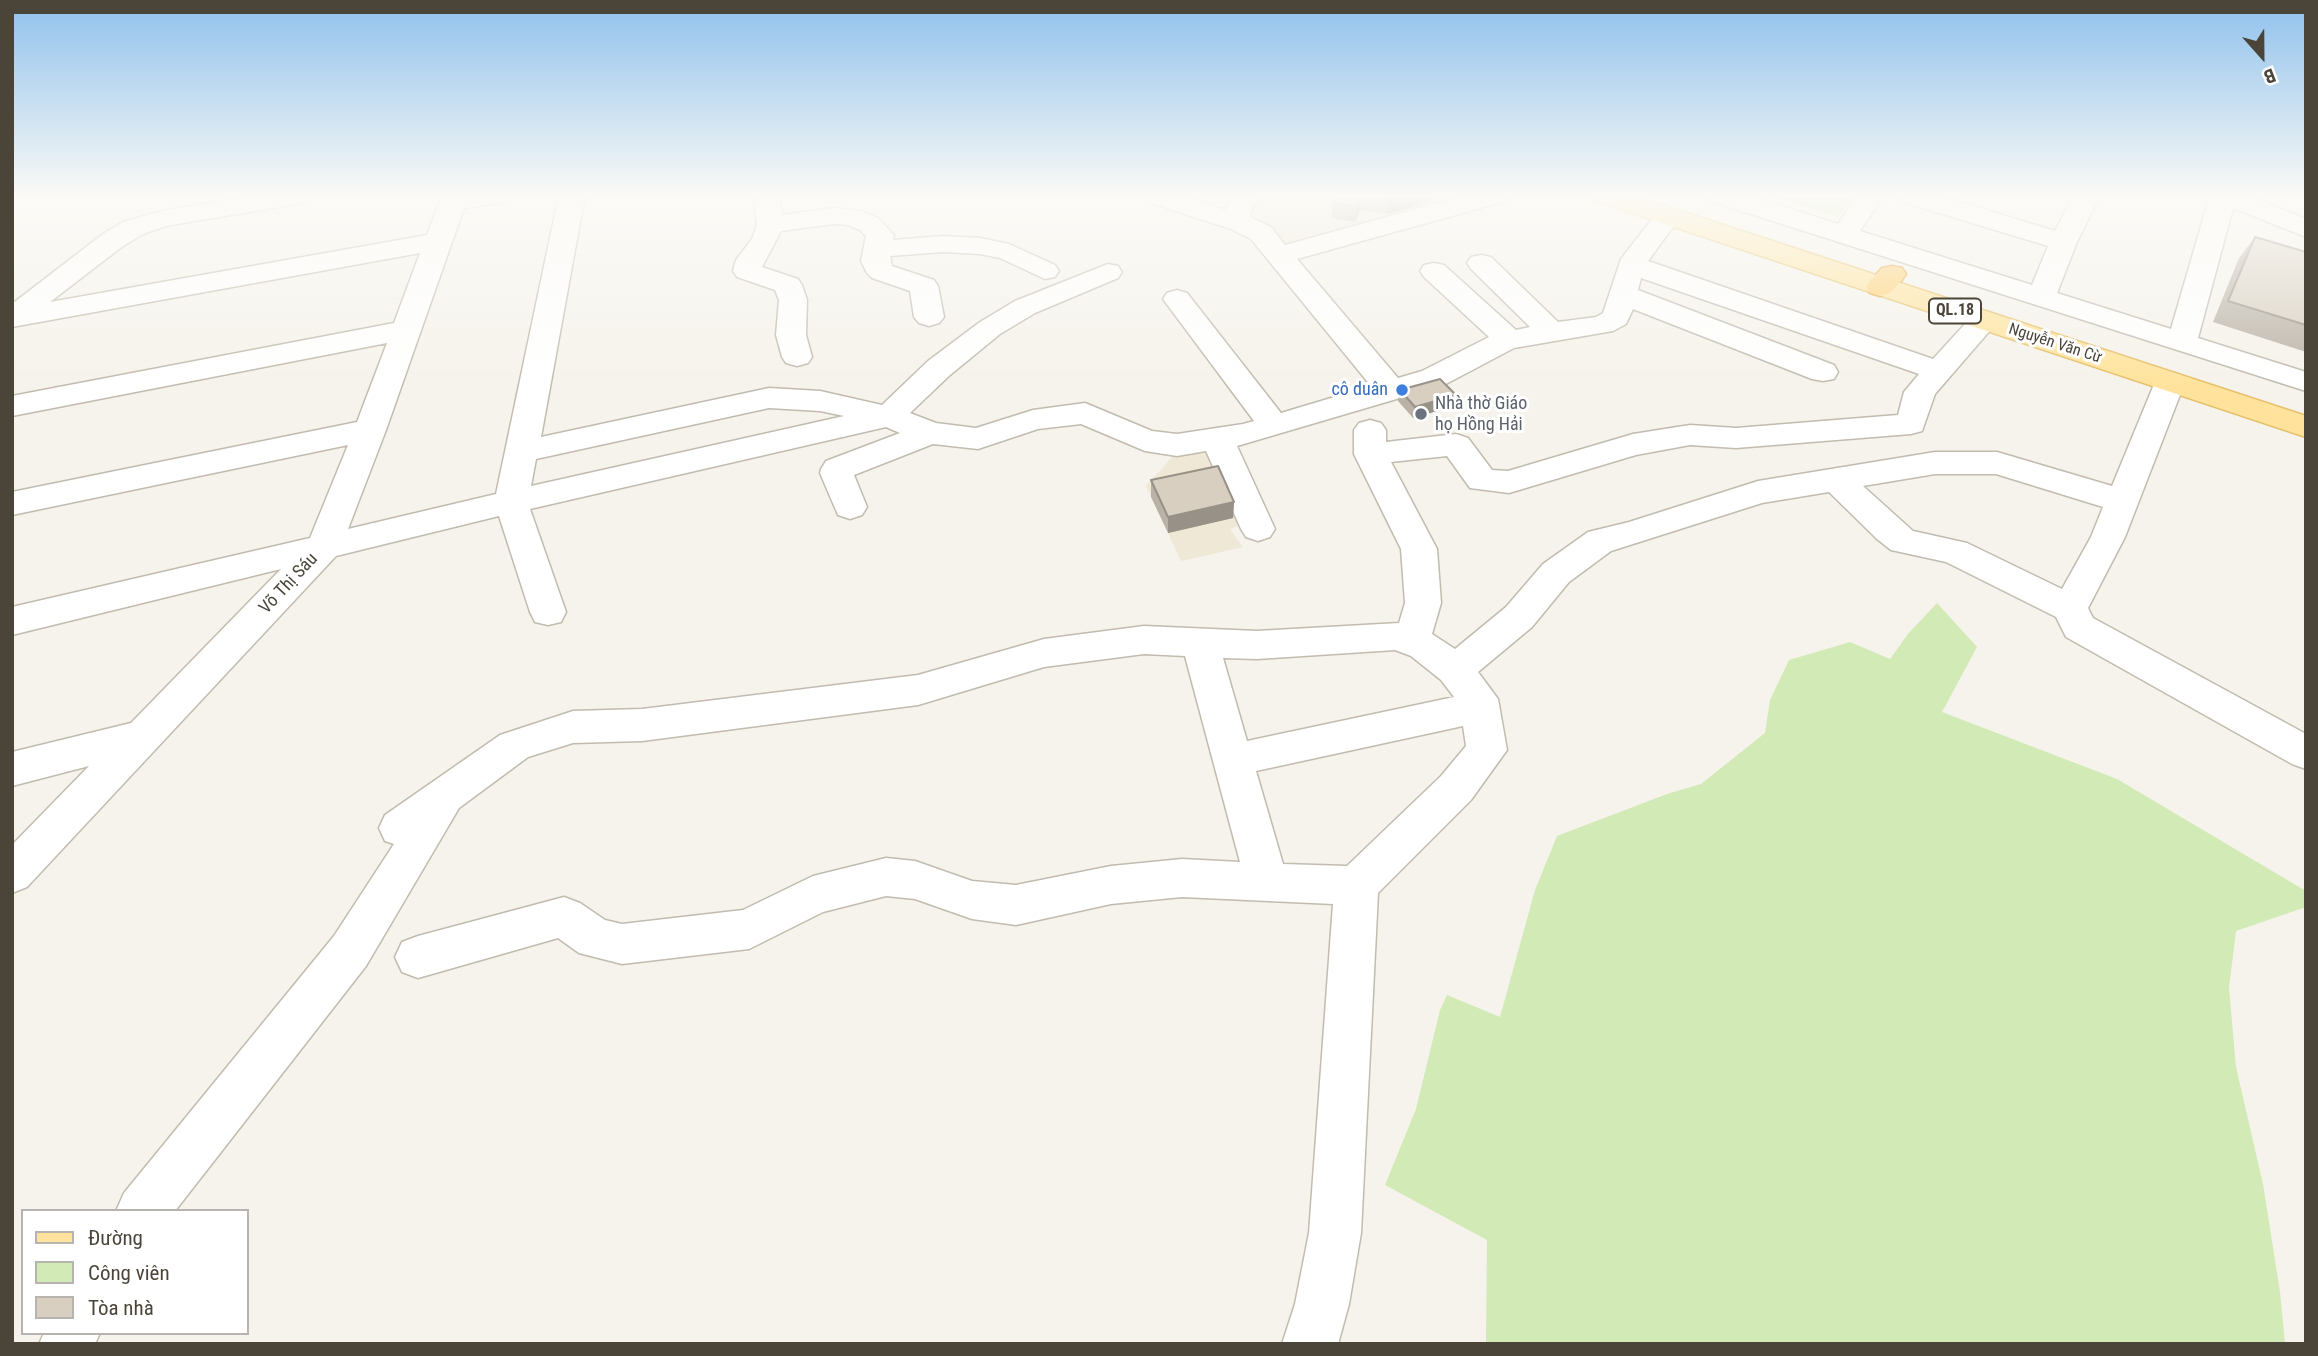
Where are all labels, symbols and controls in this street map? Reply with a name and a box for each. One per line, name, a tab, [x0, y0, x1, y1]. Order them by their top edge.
north arrow	[2227, 21, 2297, 91]
text: B	[2261, 63, 2279, 89]
road number: QL.18	[1929, 298, 1981, 324]
street label: Nguyễn Văn Cừ	[2006, 320, 2104, 368]
place label: cô duân	[1332, 379, 1388, 401]
marker: cô duân	[1394, 382, 1410, 398]
place label: Nhà thờ Giáo họ Hồng Hải	[1435, 393, 1527, 436]
marker: Nhà thờ Giáo họ Hồng Hải	[1413, 406, 1429, 422]
street label: Võ Thị Sáu	[255, 549, 323, 619]
legend	[21, 1209, 248, 1335]
text: Đường	[88, 1226, 143, 1250]
text: Công viên	[88, 1261, 170, 1285]
text: Tòa nhà	[88, 1296, 154, 1320]

